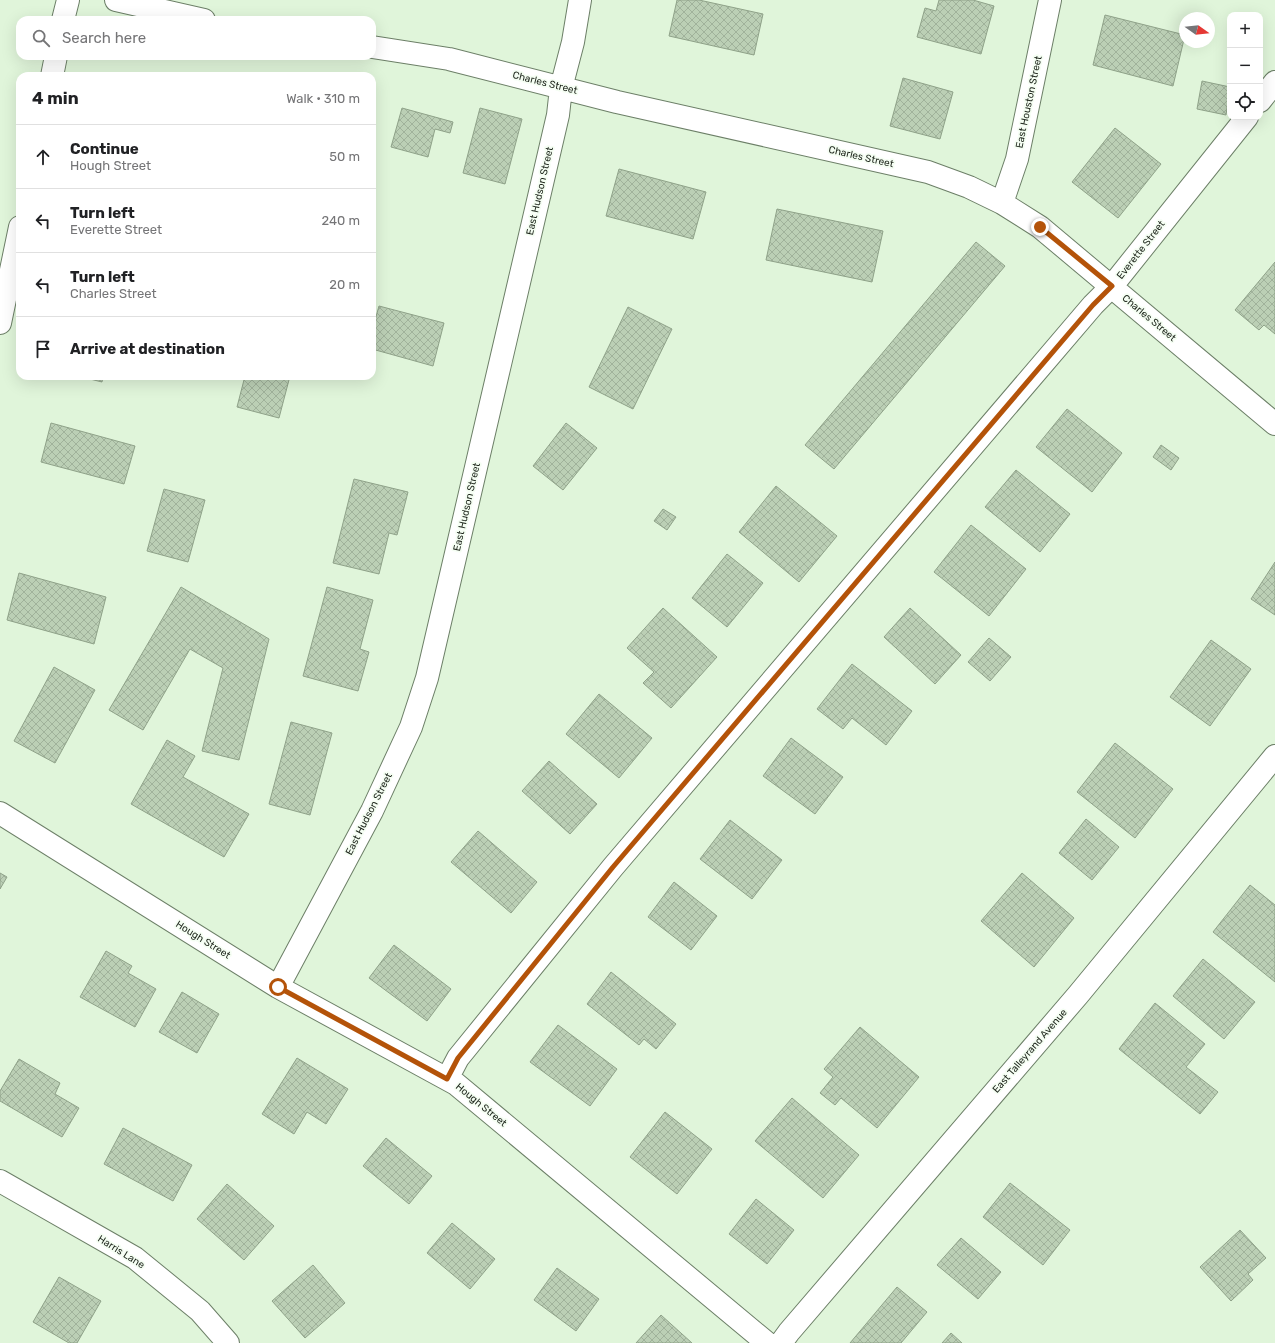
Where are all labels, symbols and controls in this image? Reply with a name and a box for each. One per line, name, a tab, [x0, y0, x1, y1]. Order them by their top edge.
north arrow	[1179, 12, 1215, 48]
map controls	[1227, 12, 1263, 120]
button: +	[1227, 12, 1263, 48]
search box	[16, 16, 376, 60]
icon: search	[30, 27, 52, 49]
text: Search here	[62, 29, 146, 47]
button: −	[1227, 48, 1263, 84]
street label: East Houston Street	[1013, 55, 1045, 149]
street label: Charles Street	[511, 69, 579, 97]
button: locate	[1227, 84, 1263, 120]
text: 4 min	[32, 88, 79, 108]
text: Walk · 310 m	[286, 91, 360, 106]
text: Continue	[70, 140, 139, 158]
street label: Charles Street	[827, 144, 895, 170]
icon: ahead	[32, 146, 54, 168]
street label: East Hudson Street	[524, 146, 556, 236]
text: 50 m	[329, 149, 360, 164]
text: Hough Street	[70, 158, 151, 173]
text: Turn left	[70, 204, 135, 222]
icon: left	[32, 210, 54, 232]
text: 240 m	[321, 213, 360, 228]
route end	[1031, 218, 1049, 236]
street label: Everette Street	[1114, 218, 1168, 282]
text: Everette Street	[70, 222, 162, 237]
text: Turn left	[70, 268, 135, 286]
icon: left	[32, 274, 54, 296]
text: 20 m	[329, 277, 360, 292]
text: Charles Street	[70, 286, 157, 301]
street label: Charles Street	[1120, 292, 1178, 344]
icon: arrive	[32, 338, 54, 360]
text: Arrive at destination	[70, 340, 225, 358]
street label: East Hudson Street	[451, 462, 483, 552]
street label: East Hudson Street	[343, 771, 395, 857]
street label: Hough Street	[173, 918, 233, 962]
route start	[269, 978, 287, 996]
street label: East Talleyrand Avenue	[990, 1006, 1070, 1095]
street label: Hough Street	[453, 1081, 509, 1129]
street label: Harris Lane	[95, 1233, 147, 1271]

